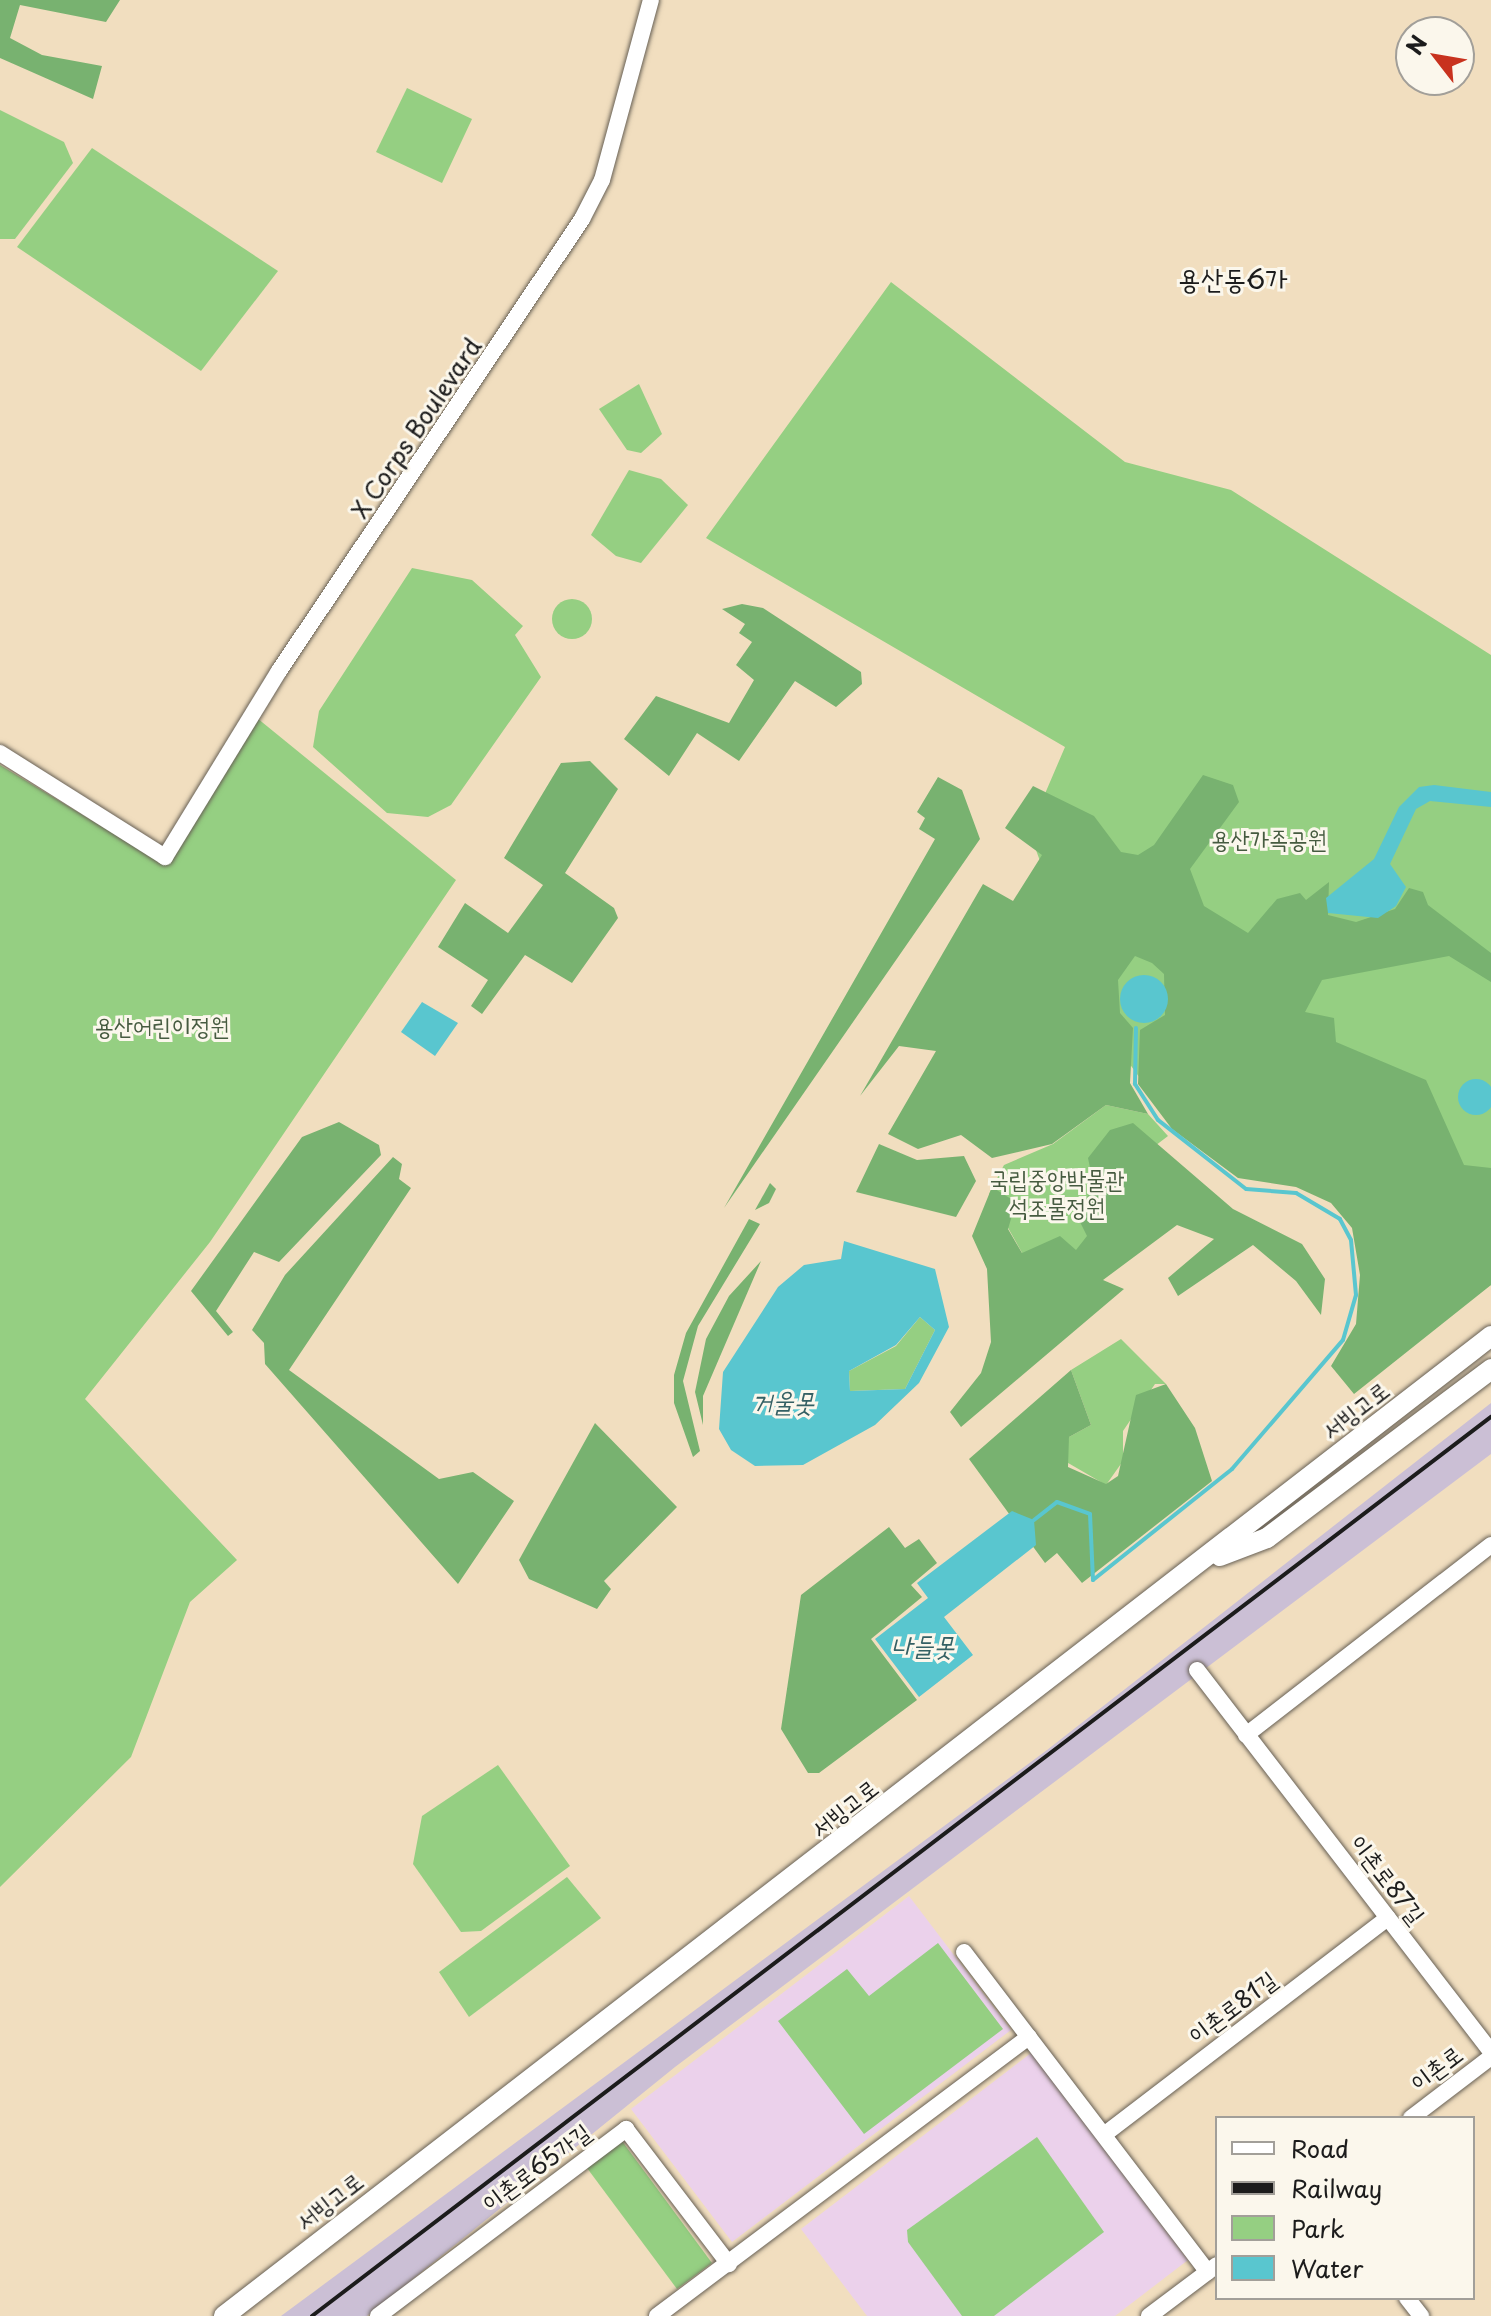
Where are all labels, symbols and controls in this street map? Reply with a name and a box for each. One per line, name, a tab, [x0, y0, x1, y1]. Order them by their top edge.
north arrow	[1395, 16, 1475, 96]
text: N	[1397, 28, 1434, 60]
district label: 용산동6가	[1178, 261, 1288, 295]
street label: X Corps Boulevard	[344, 332, 488, 524]
park label: 용산가족공원	[1211, 825, 1327, 853]
park label: 용산어린이정원	[94, 1012, 230, 1040]
park label: 국립중앙박물관 석조물정원	[989, 1165, 1125, 1221]
street label: 서빙고로	[1316, 1375, 1394, 1445]
water label: 거울못	[752, 1385, 814, 1417]
water label: 나들못	[892, 1629, 954, 1661]
street label: 서빙고로	[805, 1773, 883, 1843]
street label: 이촌로87길	[1344, 1829, 1432, 1929]
street label: 이촌로81길	[1182, 1965, 1282, 2049]
street label: 이촌로	[1404, 2039, 1468, 2097]
legend	[1215, 2116, 1475, 2300]
street label: 이촌로65가길	[476, 2117, 596, 2217]
text: Road	[1291, 2130, 1349, 2166]
street label: 서빙고로	[290, 2166, 368, 2236]
text: Railway	[1291, 2170, 1382, 2206]
text: Park	[1291, 2210, 1345, 2246]
text: Water	[1291, 2250, 1363, 2286]

